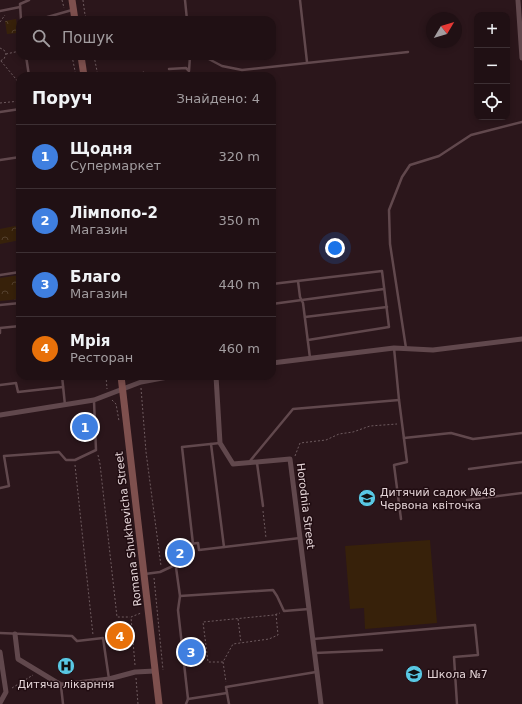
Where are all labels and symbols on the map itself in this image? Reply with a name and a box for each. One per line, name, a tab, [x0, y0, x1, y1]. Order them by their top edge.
north arrow	[426, 12, 462, 48]
your location	[325, 238, 345, 258]
pin: 1	[72, 412, 98, 442]
street label: Romana Shukhevicha Street	[112, 450, 144, 607]
street label: Horodnia Street	[294, 462, 317, 551]
place label: Дитячий садок №48 Червона квіточка	[380, 486, 496, 512]
school or university icon: Дитячий садок №48 Червона квіточка	[357, 488, 377, 508]
pin: 2	[167, 538, 193, 568]
pin: 4	[107, 621, 133, 651]
pin: 3	[178, 637, 204, 667]
hospital icon: Дитяча лікарння	[56, 656, 76, 676]
school or university icon: Школа №7	[404, 664, 424, 684]
place label: Школа №7	[427, 668, 488, 681]
place label: Дитяча лікарння	[18, 678, 114, 691]

